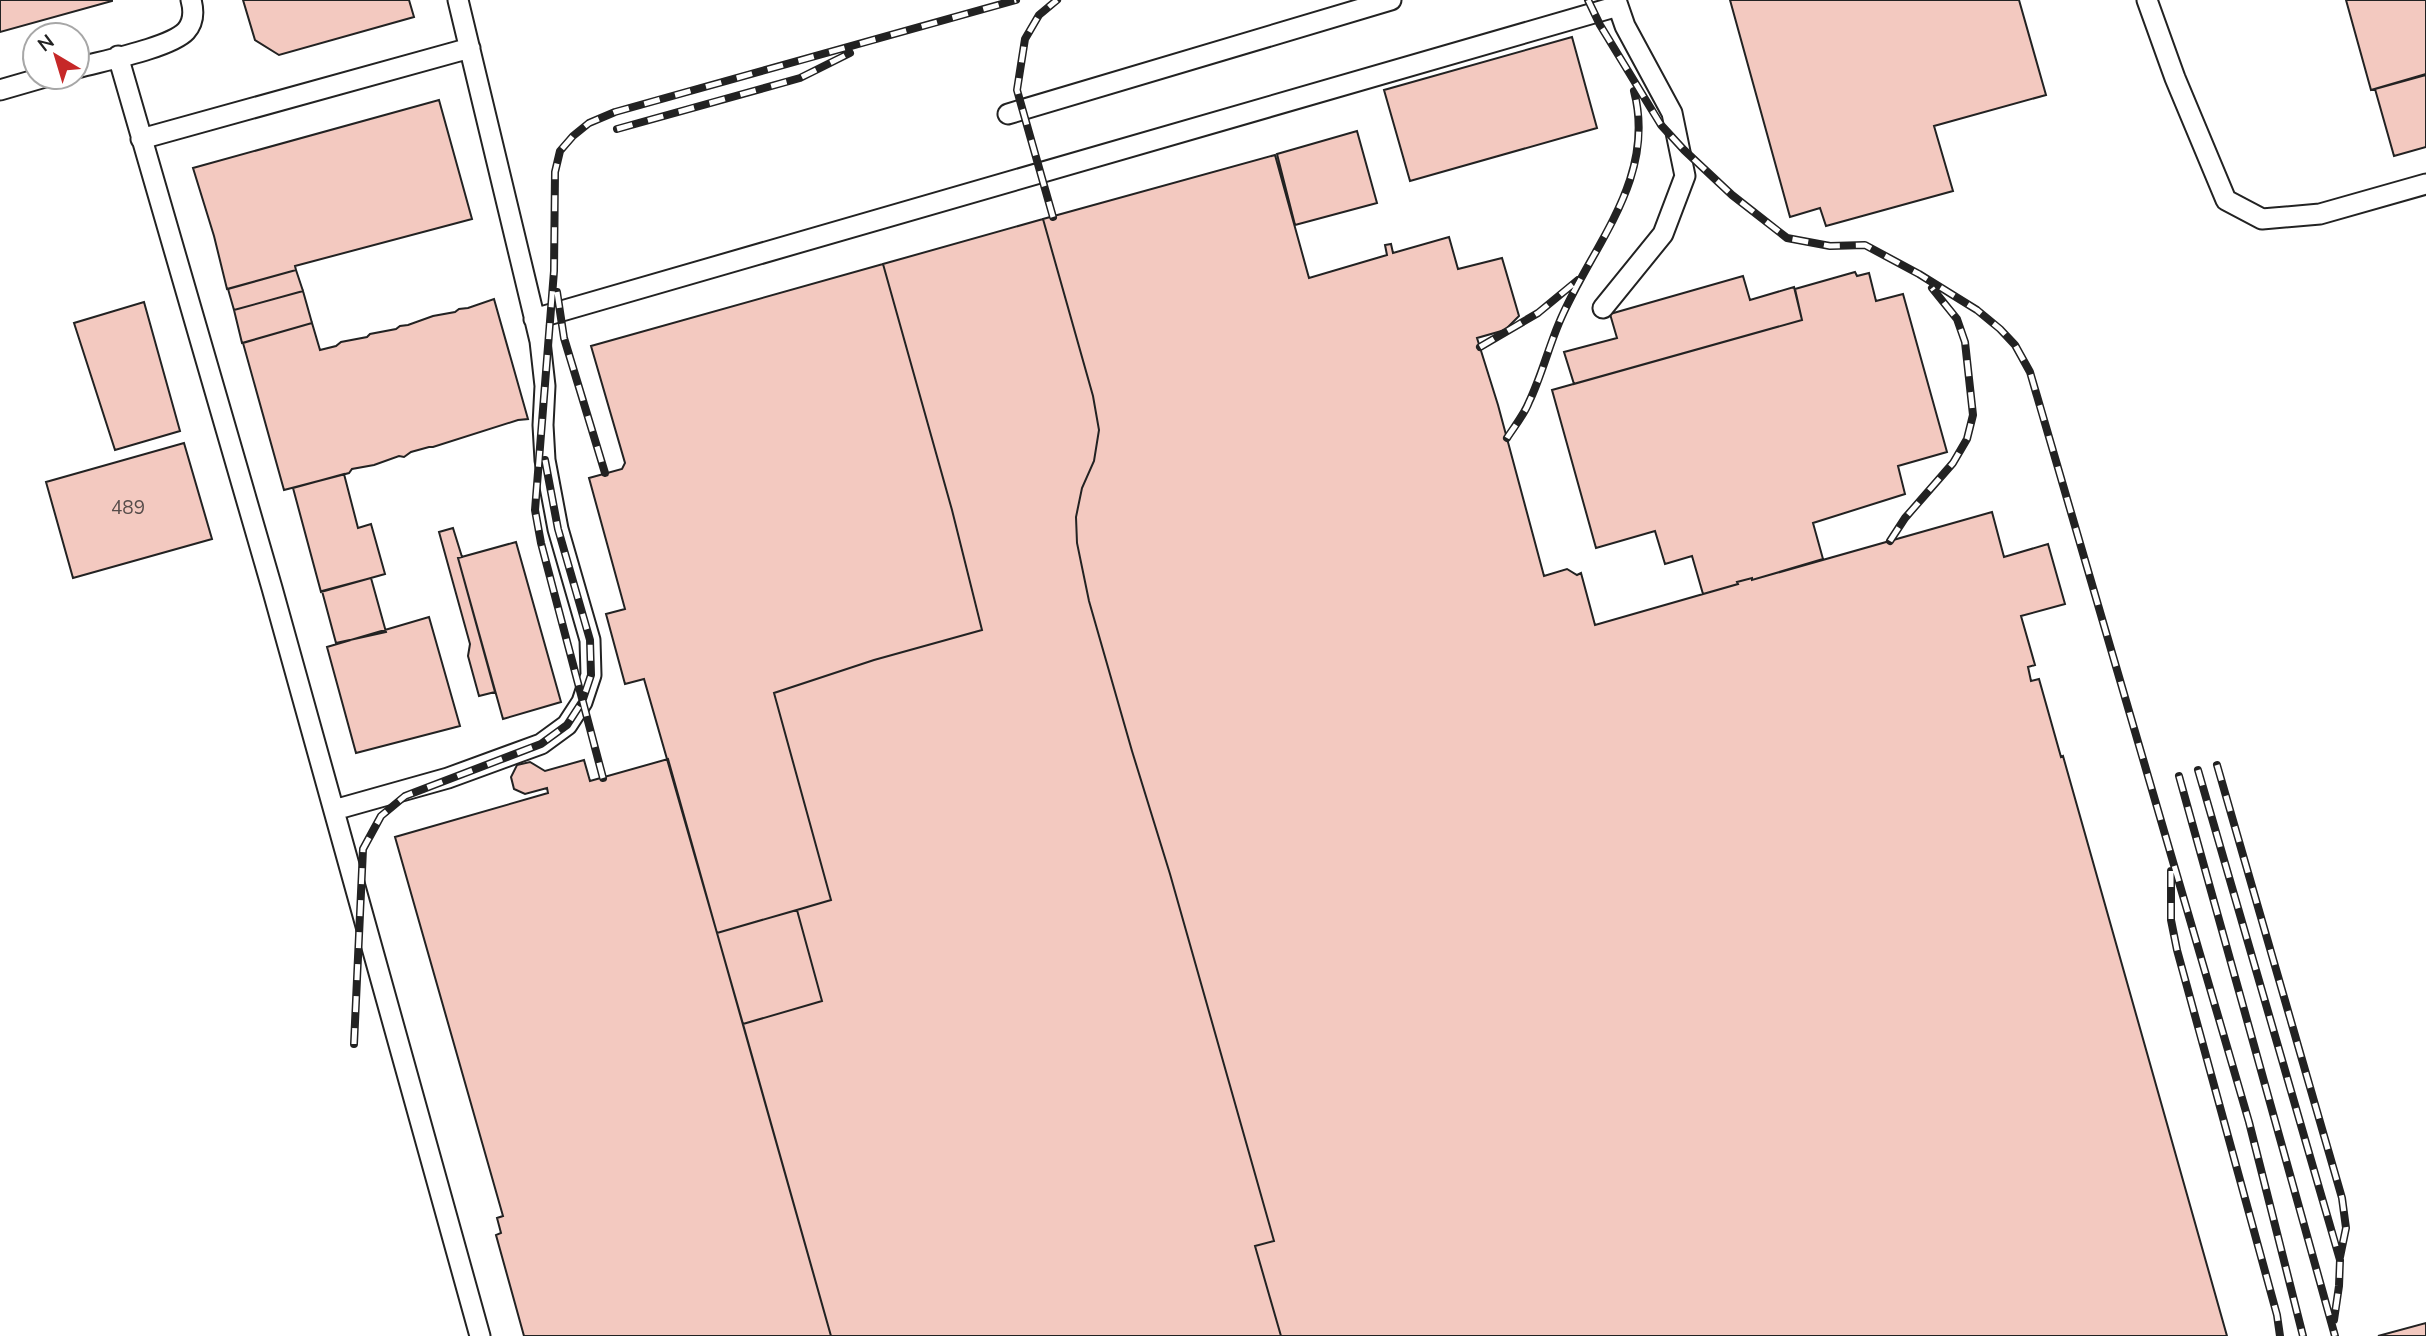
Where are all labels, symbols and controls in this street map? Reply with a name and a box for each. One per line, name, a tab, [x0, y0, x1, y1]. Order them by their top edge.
north arrow	[21, 21, 91, 91]
text: N	[33, 29, 60, 58]
house number: 489	[111, 495, 145, 521]

